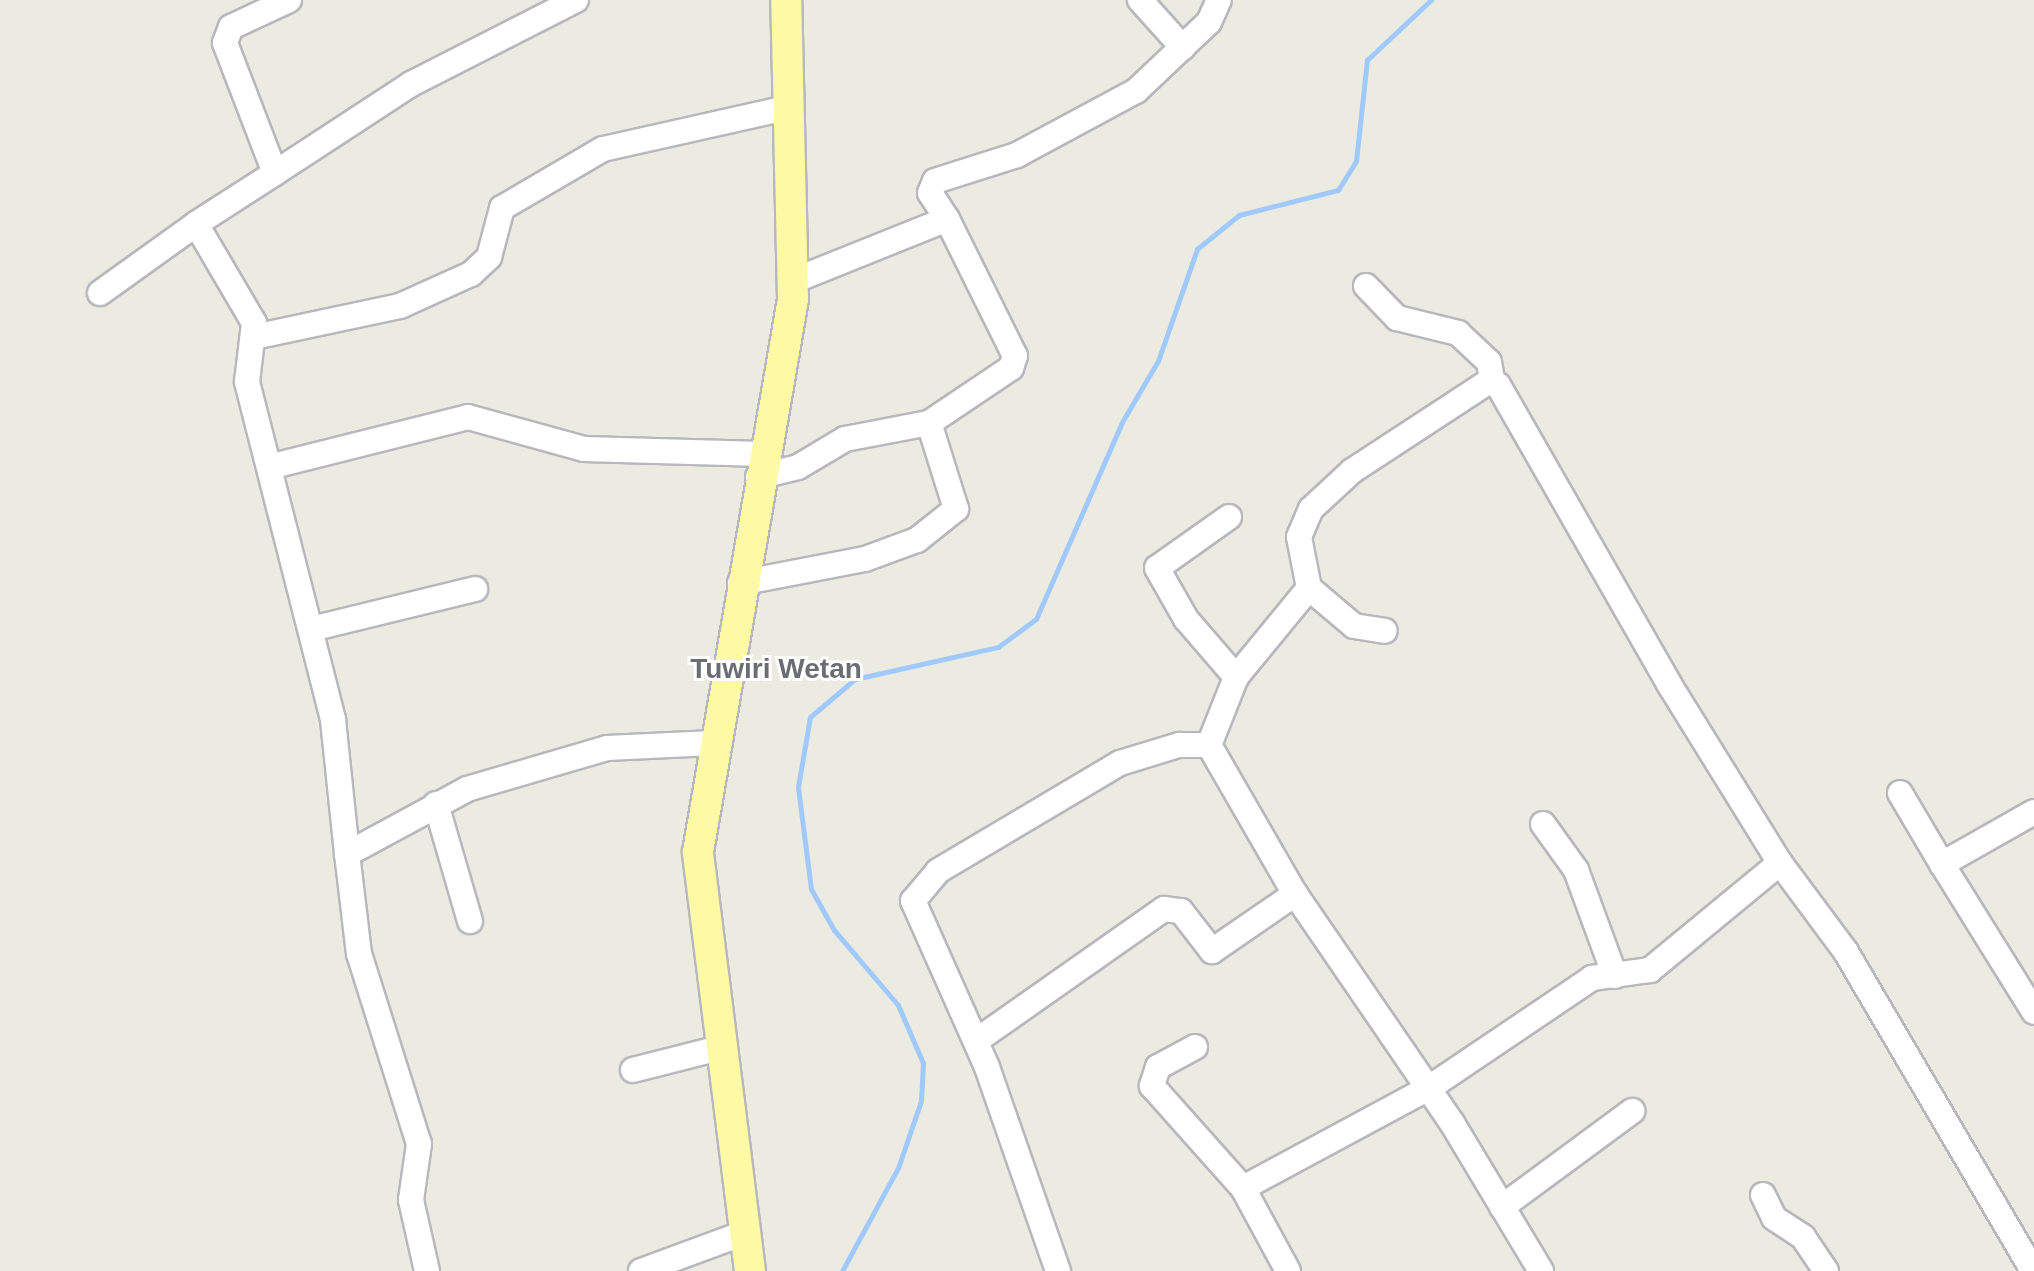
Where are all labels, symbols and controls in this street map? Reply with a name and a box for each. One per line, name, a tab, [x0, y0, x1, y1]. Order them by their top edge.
district label: Tuwiri Wetan	[690, 652, 862, 686]

